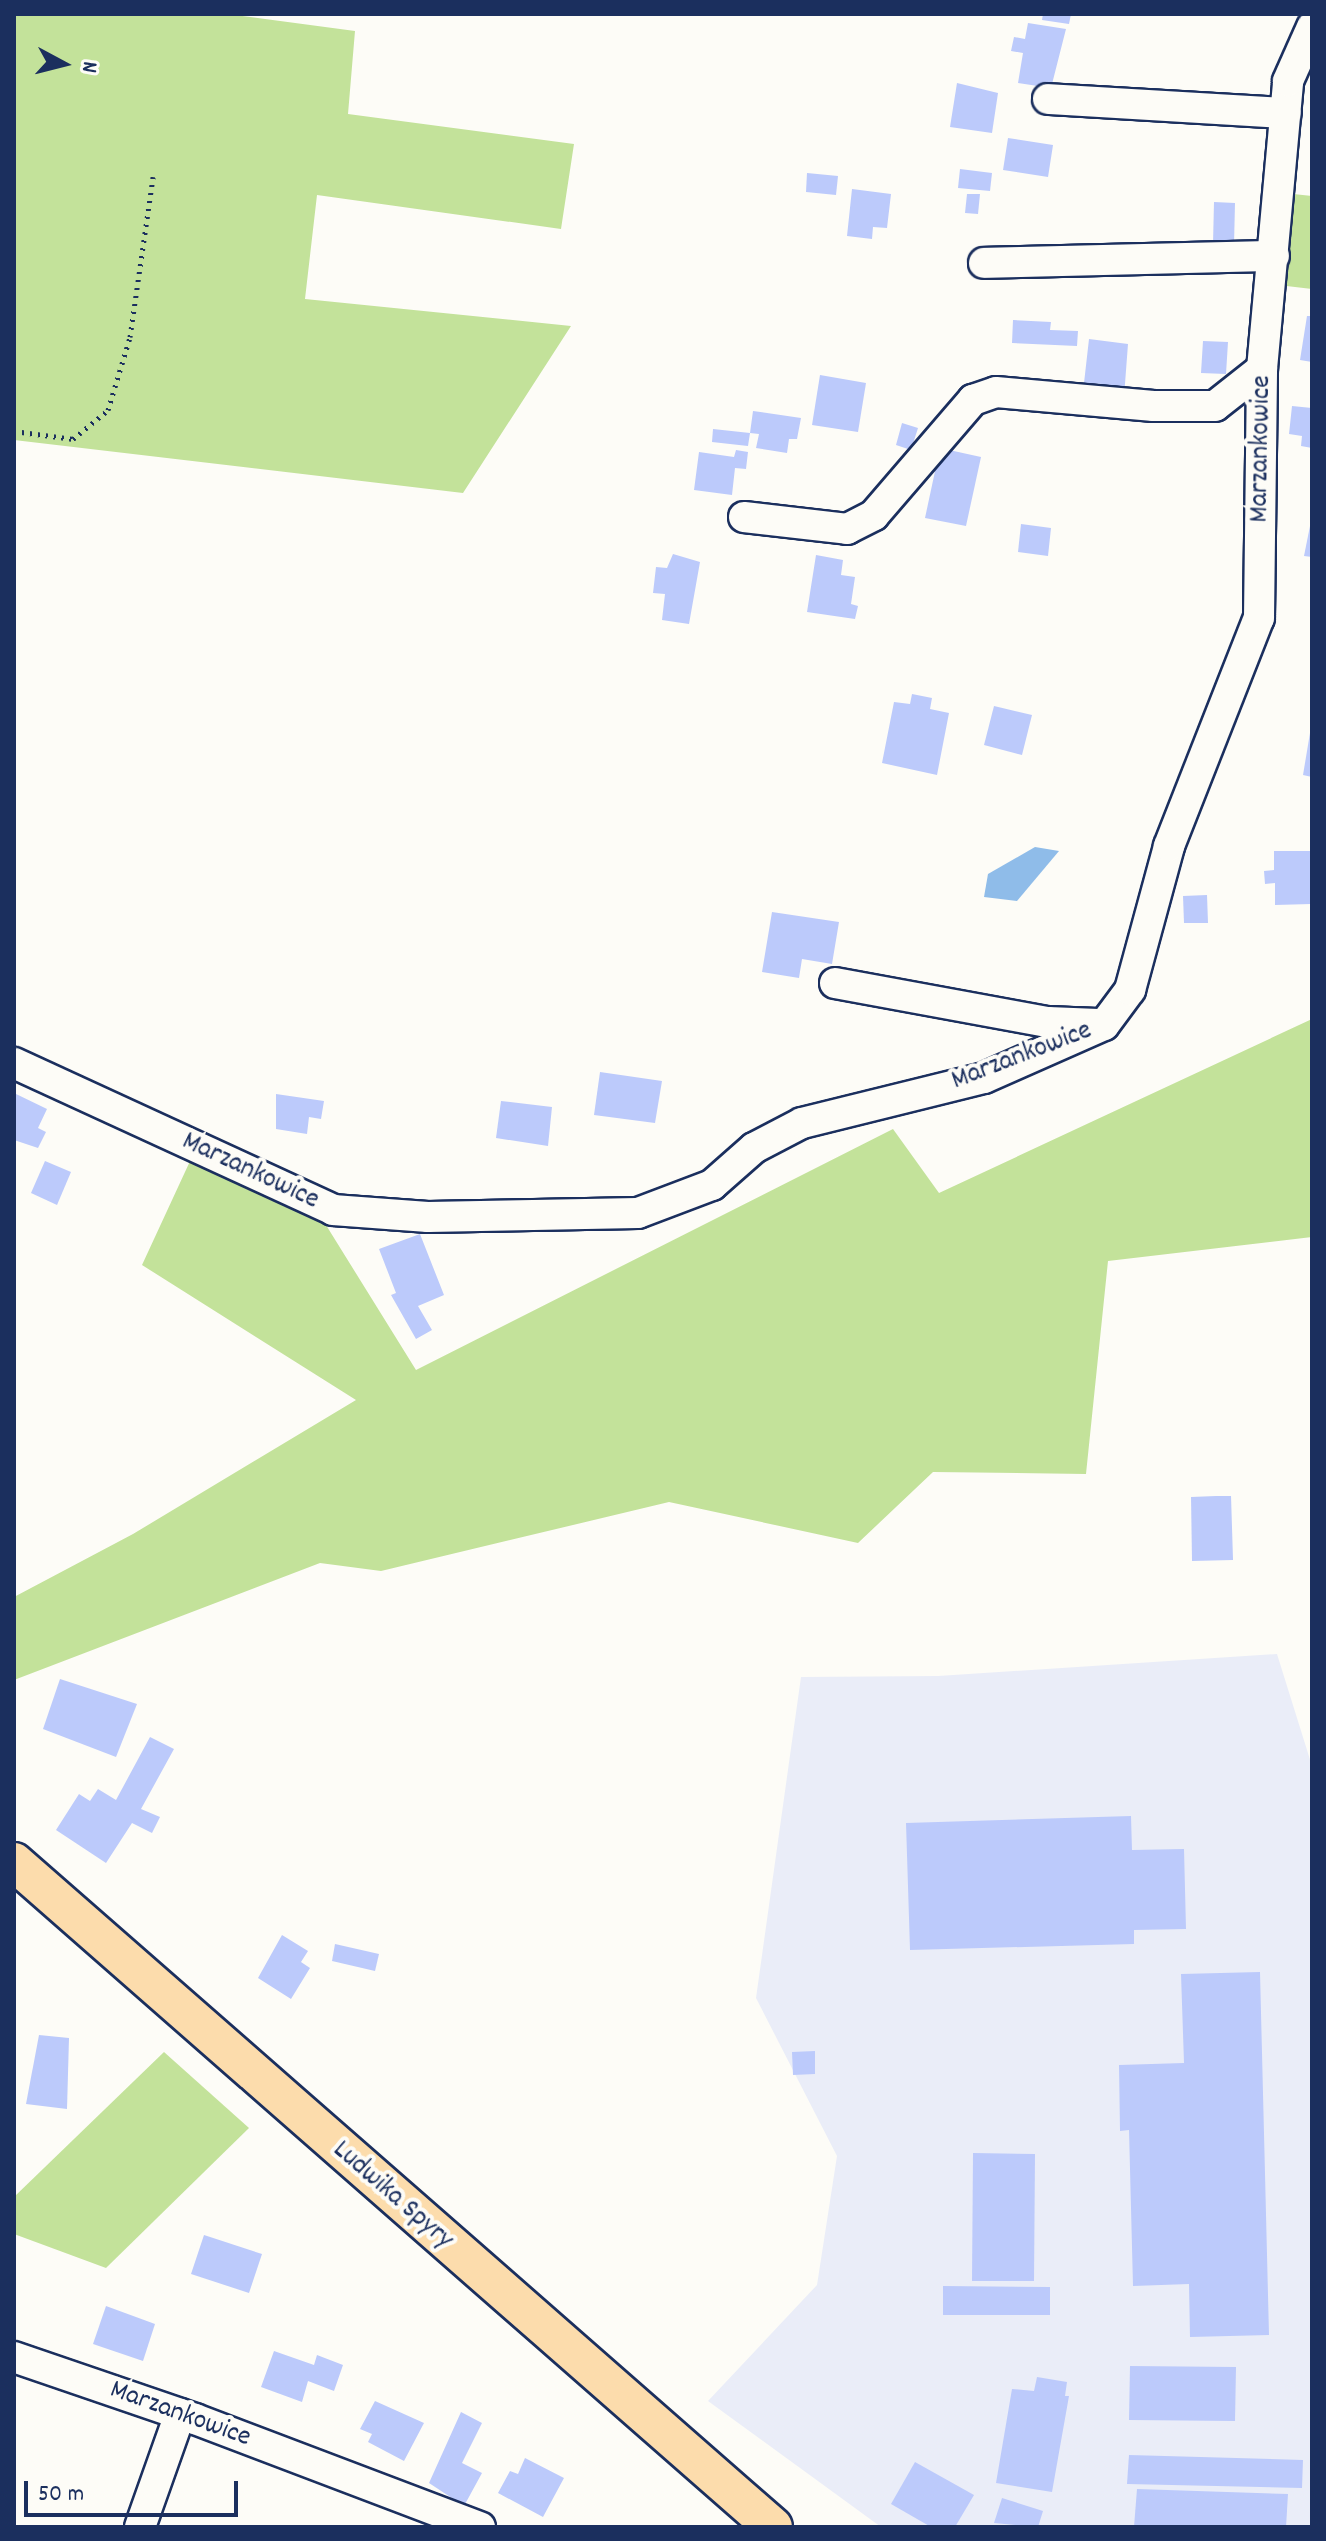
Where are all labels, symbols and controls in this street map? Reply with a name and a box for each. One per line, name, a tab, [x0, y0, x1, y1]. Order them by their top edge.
north arrow	[24, 24, 104, 104]
text: N	[72, 60, 104, 74]
street label: Marzankowice	[1244, 375, 1280, 523]
street label: Marzankowice	[947, 1015, 1097, 1099]
street label: Marzankowice	[176, 1126, 324, 1218]
street label: Ludwika Spyry	[325, 2134, 459, 2258]
street label: Marzankowice	[105, 2374, 255, 2456]
scale bar	[28, 2465, 242, 2515]
text: 50 m	[38, 2478, 84, 2512]

